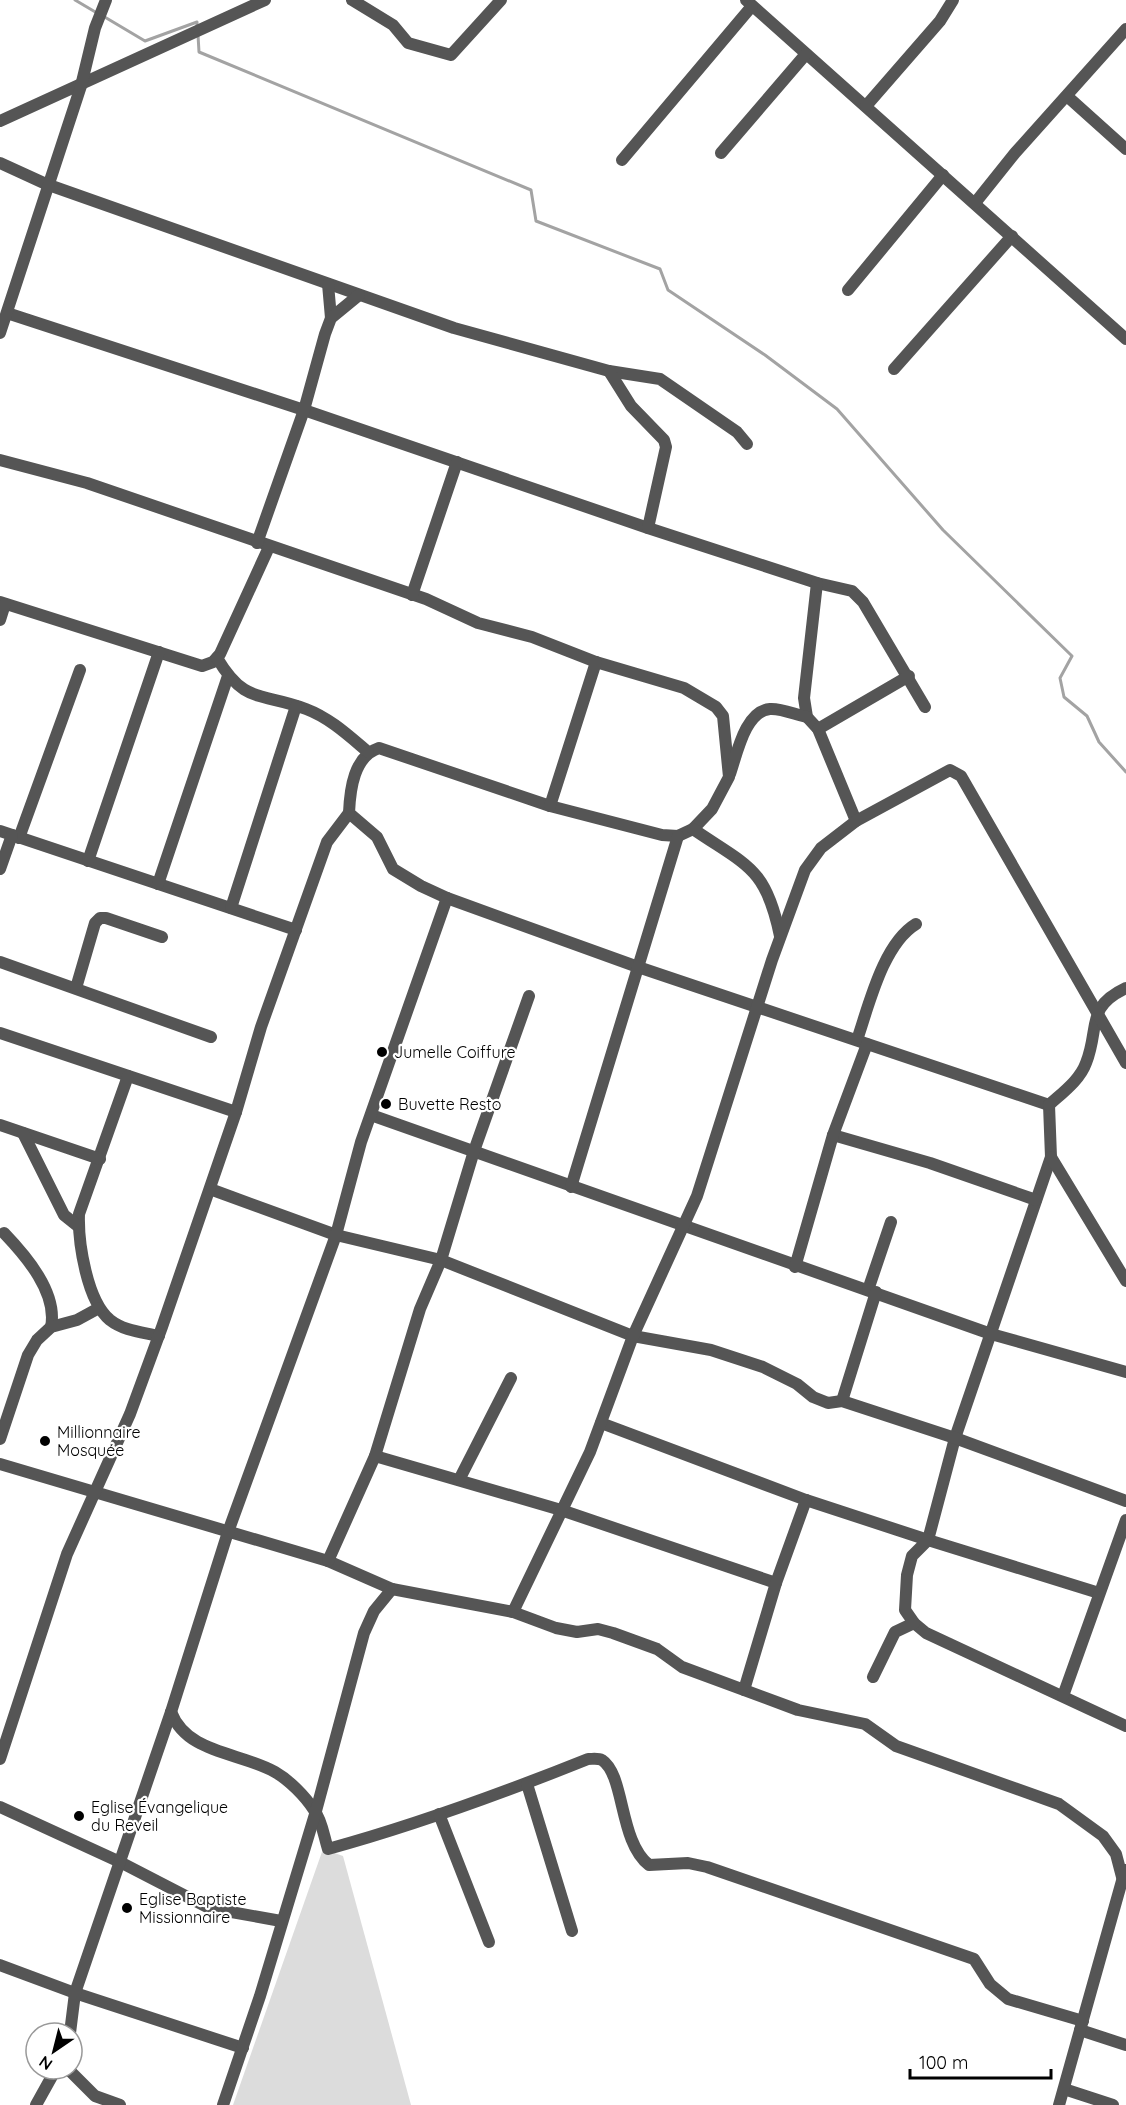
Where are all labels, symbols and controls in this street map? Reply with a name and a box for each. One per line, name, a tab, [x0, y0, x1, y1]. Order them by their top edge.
place label: Jumelle Coiffure	[394, 1042, 516, 1062]
marker: Jumelle Coiffure	[375, 1045, 389, 1059]
place label: Buvette Resto	[398, 1094, 501, 1114]
marker: Buvette Resto	[379, 1097, 393, 1111]
place label: Millionnaire Mosquée	[57, 1422, 141, 1460]
marker: Millionnaire Mosquée	[38, 1434, 52, 1448]
place label: Eglise Évangelique du Reveil	[91, 1797, 228, 1835]
marker: Eglise Évangelique du Reveil	[72, 1809, 86, 1823]
place label: Eglise Baptiste Missionnaire	[139, 1889, 246, 1927]
marker: Eglise Baptiste Missionnaire	[120, 1901, 134, 1915]
north arrow	[24, 2021, 84, 2081]
scale bar	[910, 2042, 1051, 2080]
text: 100 m	[919, 2051, 968, 2074]
text: N	[35, 2052, 56, 2075]

